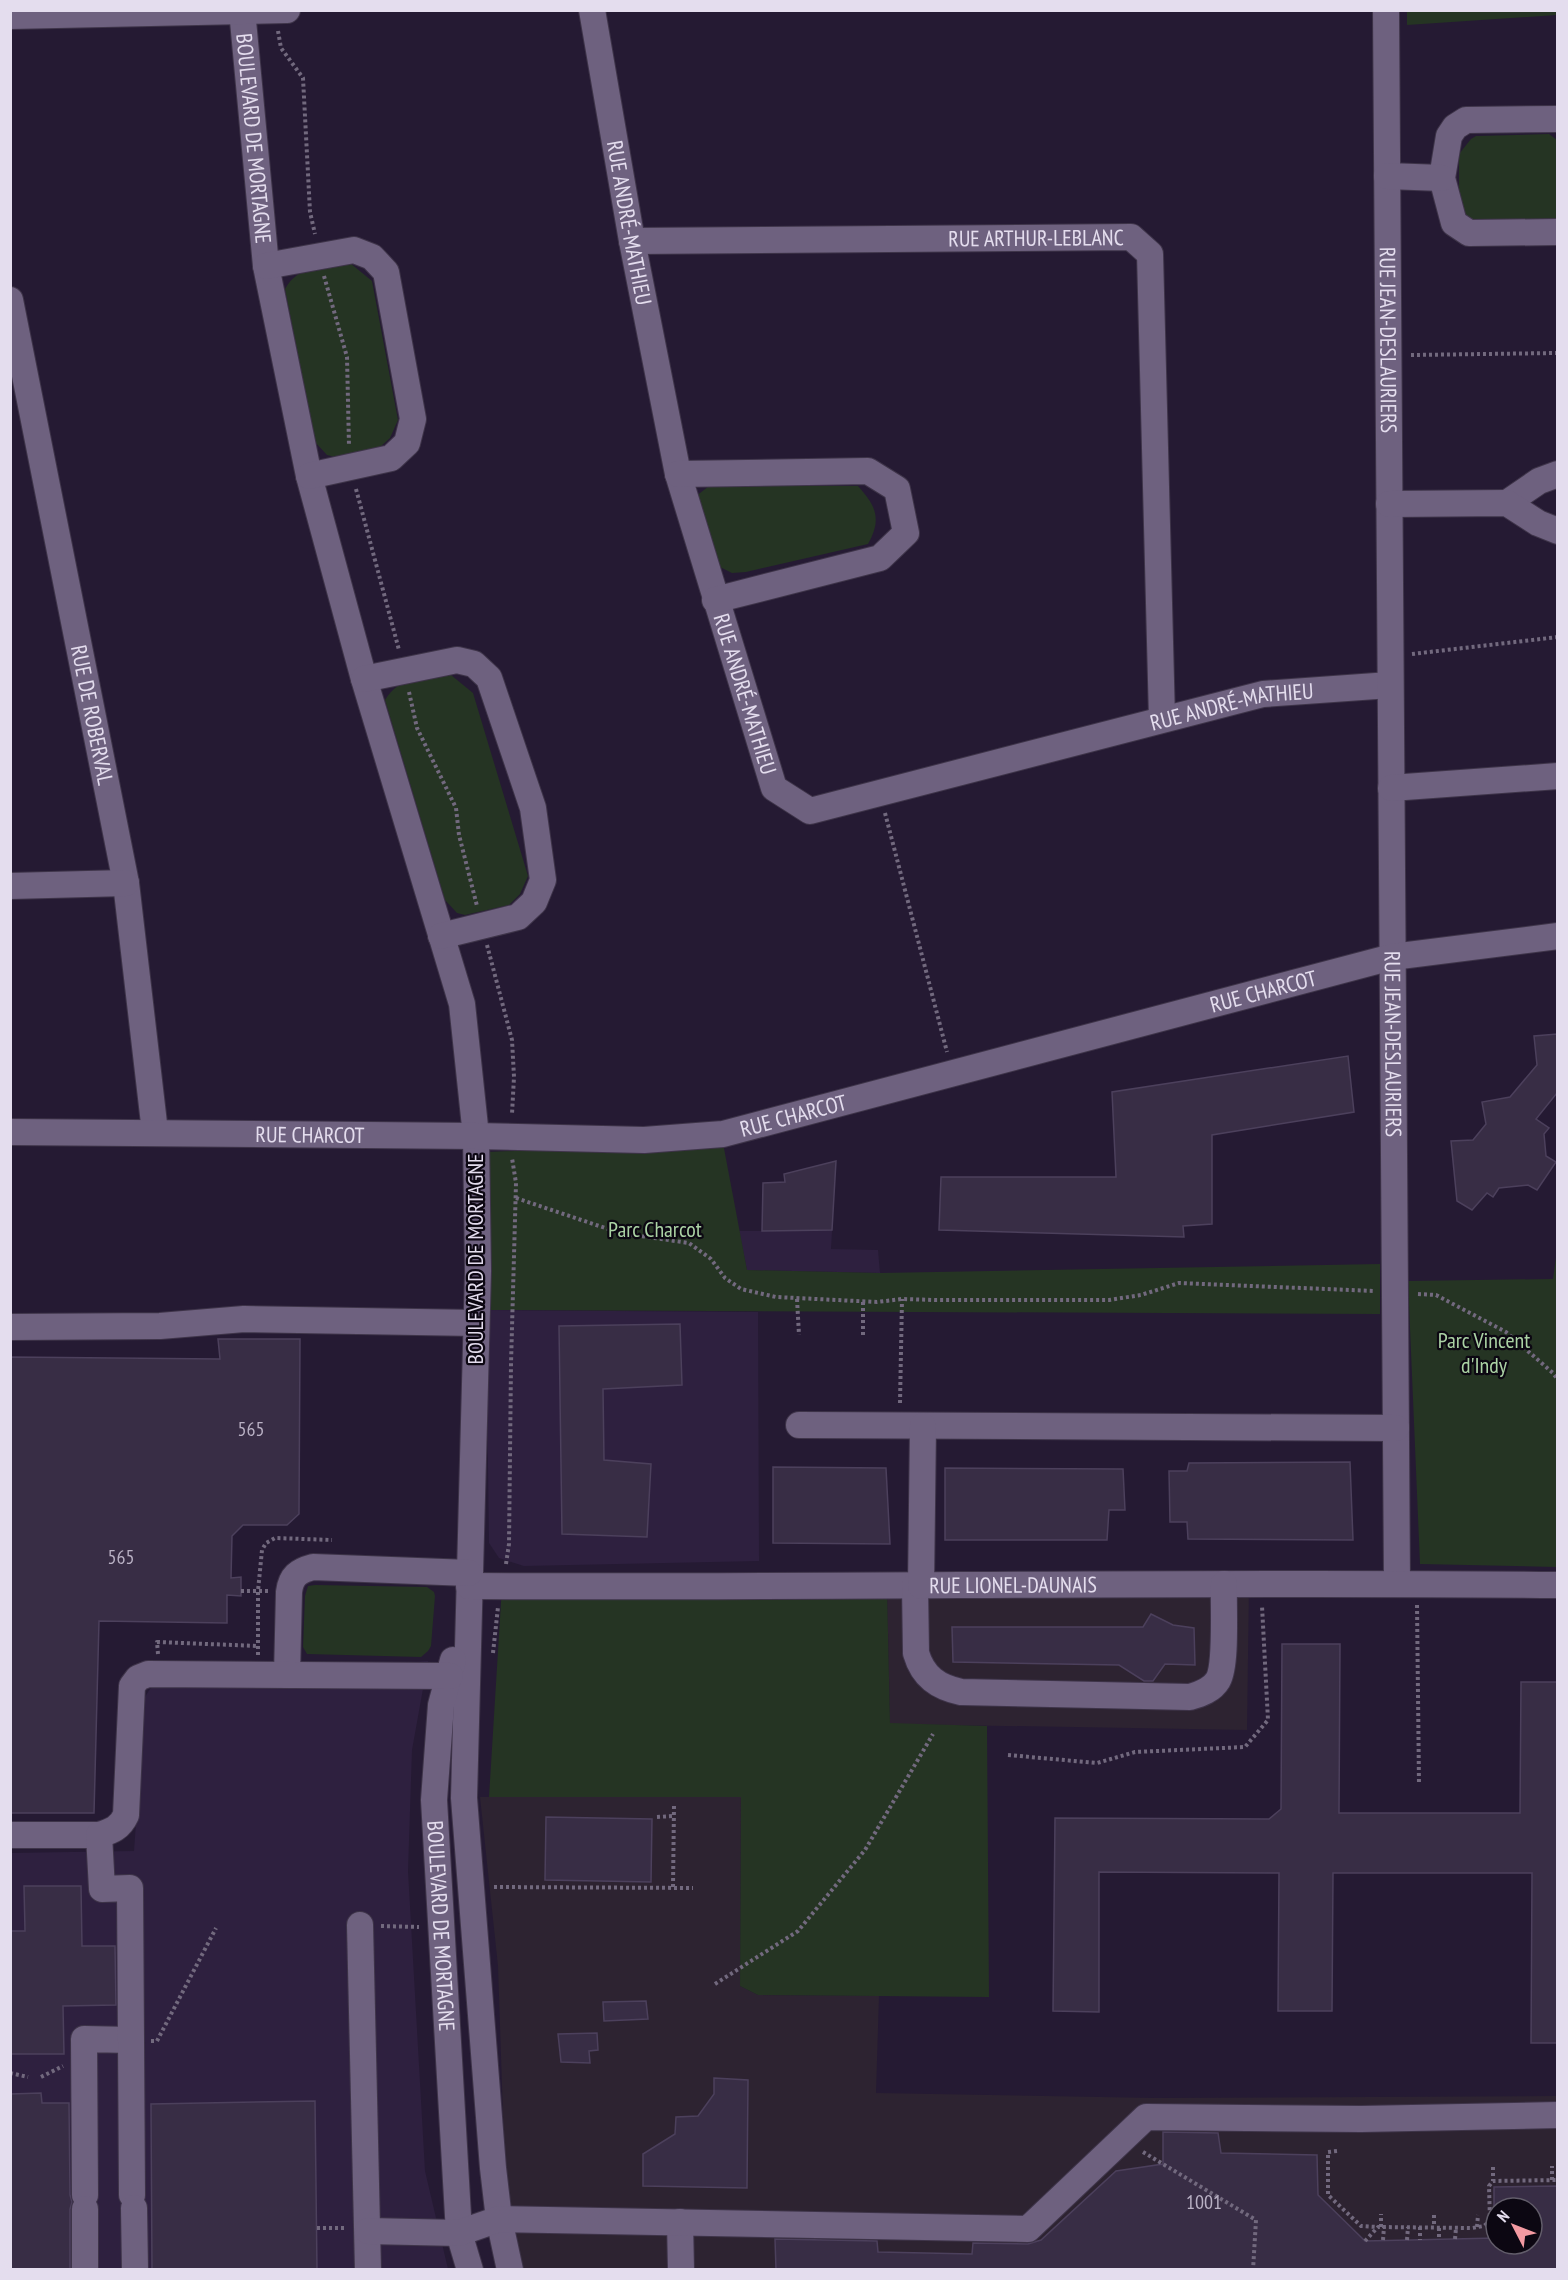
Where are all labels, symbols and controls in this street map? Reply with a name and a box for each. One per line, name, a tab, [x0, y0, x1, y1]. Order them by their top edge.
street label: BOULEVARD DE MORTAGNE	[230, 32, 278, 245]
street label: RUE ANDRÉ-MATHIEU	[601, 138, 658, 307]
street label: RUE ARTHUR-LEBLANC	[948, 223, 1124, 252]
street label: RUE JEAN-DESLAURIERS	[1374, 247, 1403, 433]
street label: RUE ANDRÉ-MATHIEU	[708, 610, 783, 778]
street label: RUE DE ROBERVAL	[65, 642, 120, 787]
street label: RUE ANDRÉ-MATHIEU	[1147, 676, 1314, 737]
street label: RUE JEAN-DESLAURIERS	[1379, 951, 1408, 1137]
street label: RUE CHARCOT	[1207, 964, 1320, 1019]
street label: RUE CHARCOT	[737, 1088, 850, 1143]
street label: RUE CHARCOT	[255, 1120, 365, 1149]
street label: BOULEVARD DE MORTAGNE	[461, 1154, 489, 1364]
park label: Parc Charcot	[608, 1215, 702, 1243]
park label: Parc Vincent d'Indy	[1438, 1326, 1530, 1379]
house number: 565	[238, 1416, 265, 1442]
house number: 565	[108, 1544, 135, 1570]
street label: RUE LIONEL-DAUNAIS	[929, 1570, 1097, 1599]
street label: BOULEVARD DE MORTAGNE	[421, 1820, 461, 2032]
house number: 1001	[1186, 2189, 1222, 2215]
north arrow	[1484, 2196, 1544, 2256]
text: N	[1493, 2206, 1513, 2226]

